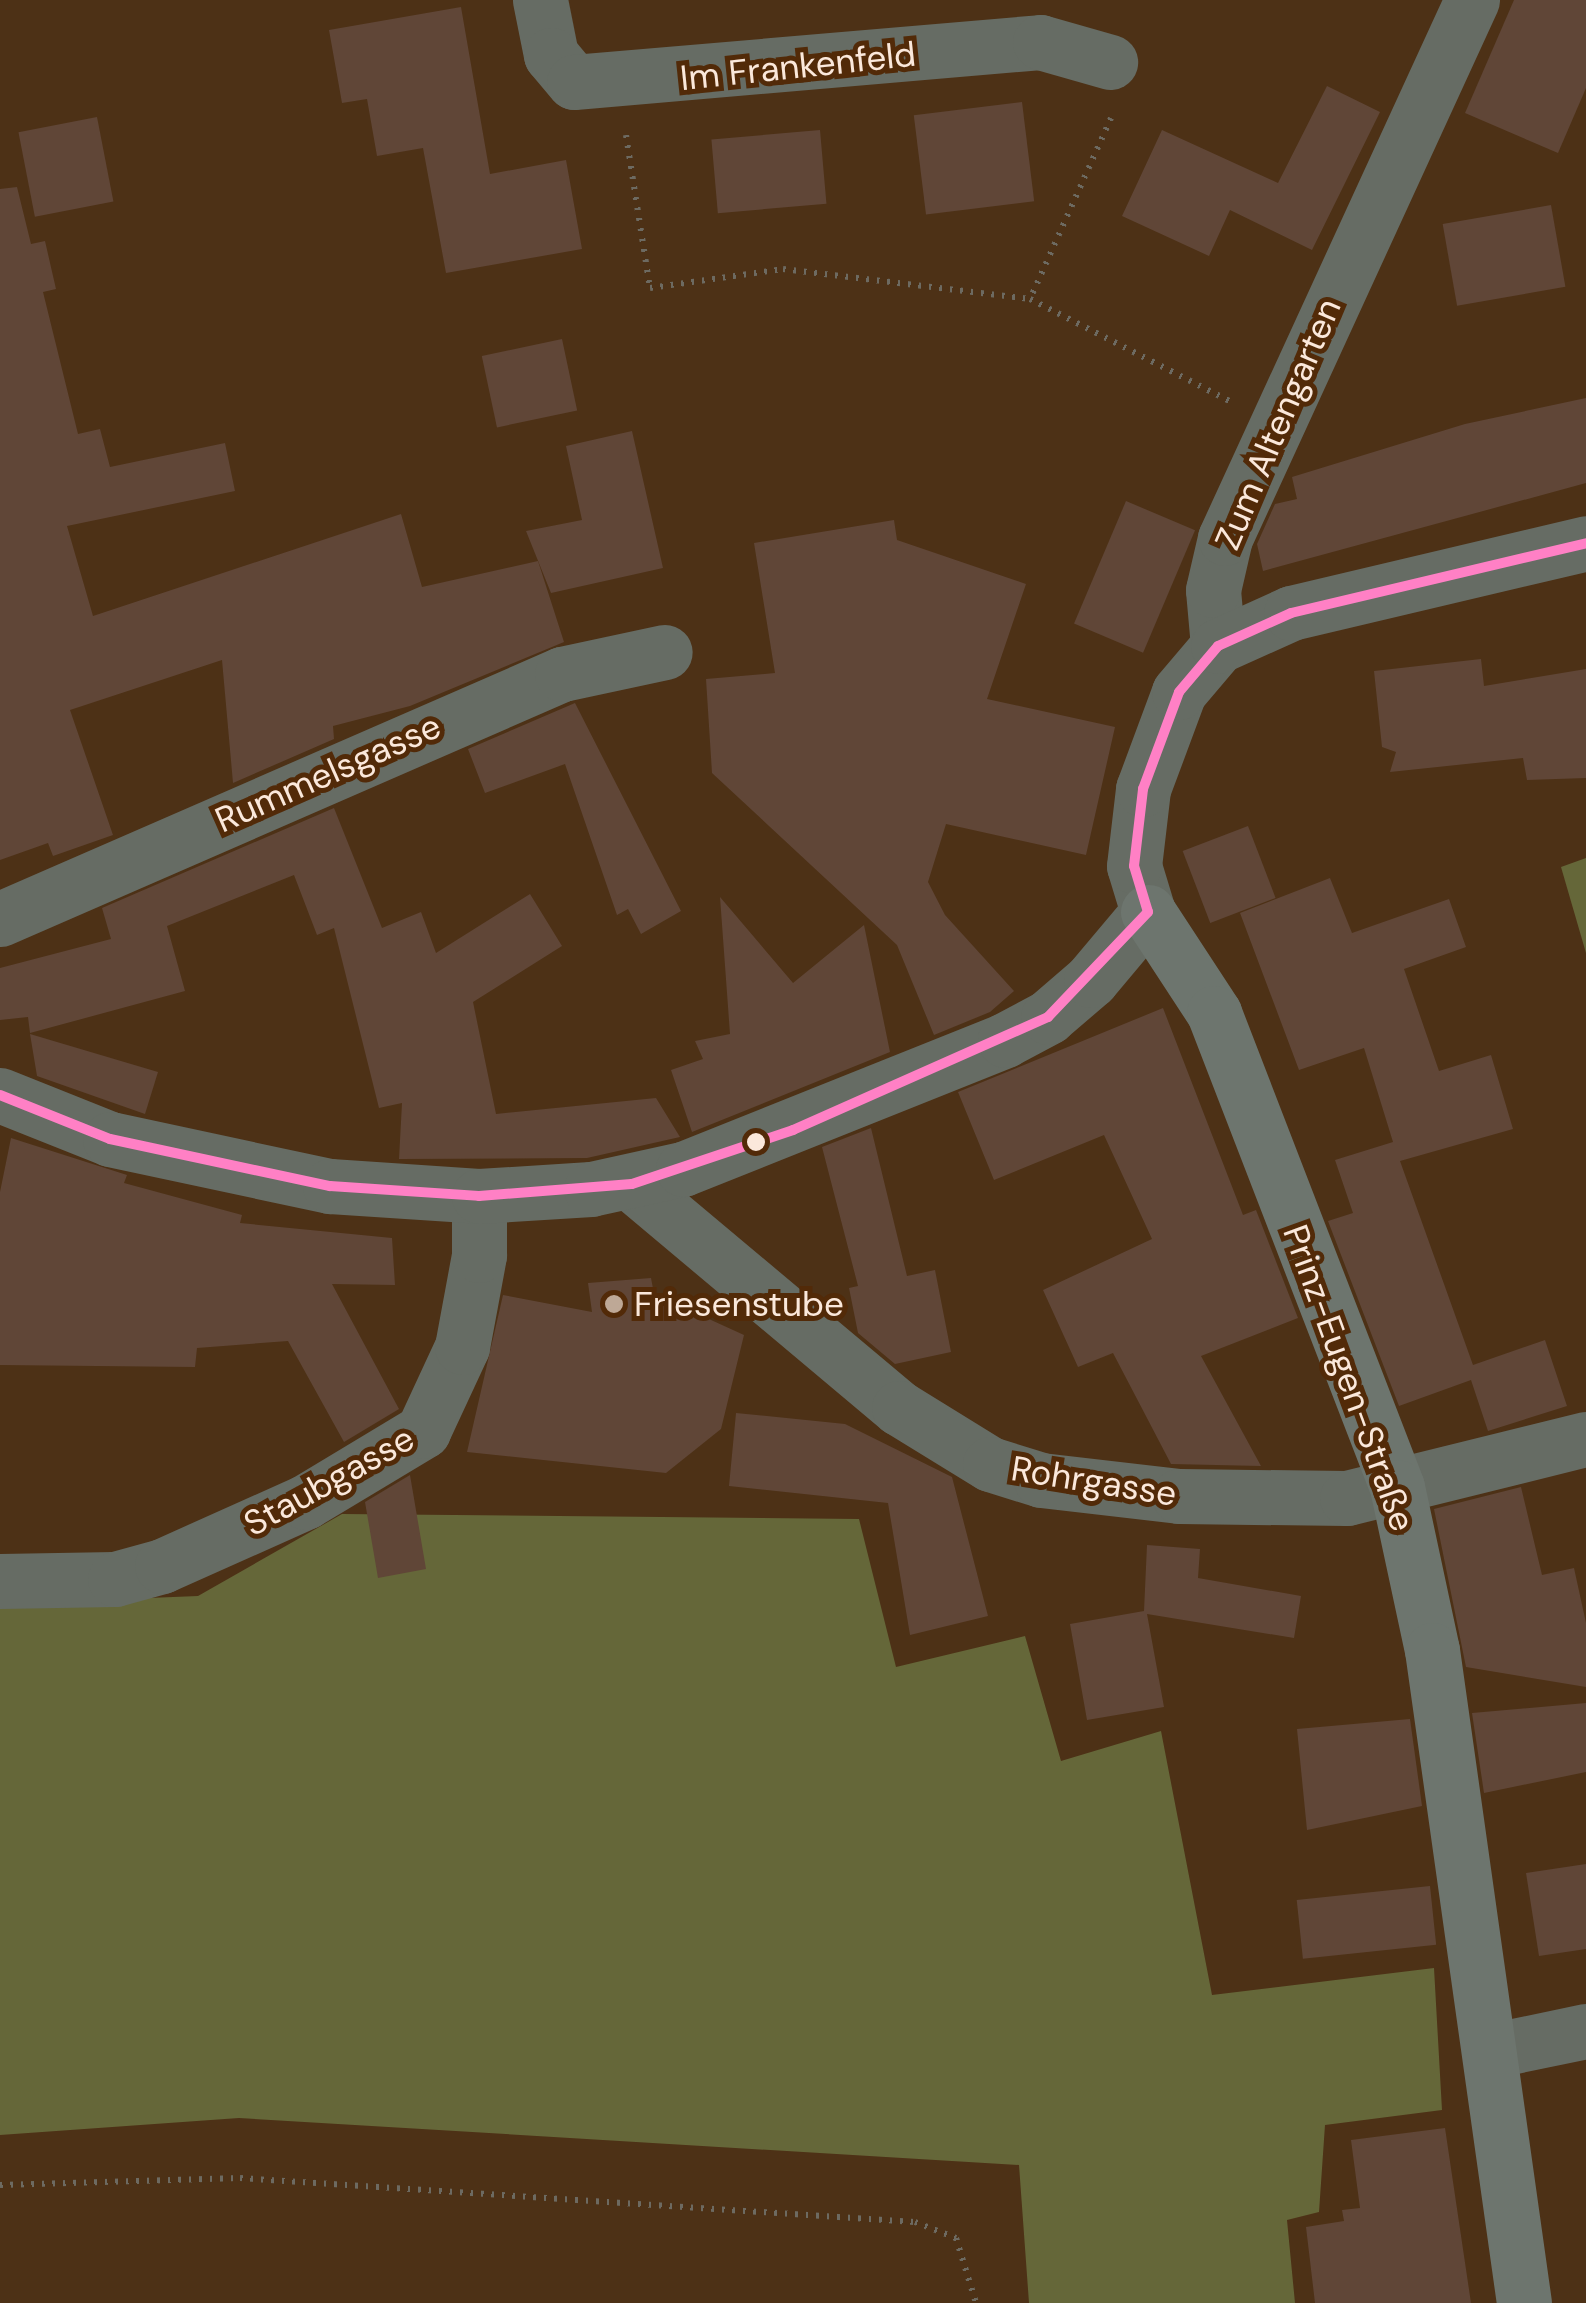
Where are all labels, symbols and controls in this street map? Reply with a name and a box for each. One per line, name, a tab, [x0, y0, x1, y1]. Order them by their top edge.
street label: Im Frankenfeld	[678, 33, 918, 99]
street label: Zum Altengarten	[1206, 292, 1350, 556]
street label: Rummelsgasse	[209, 705, 447, 841]
unlabelled marker	[746, 1132, 766, 1152]
street label: Prinz-Eugen-Straße	[1274, 1219, 1424, 1537]
place label: Friesenstube	[634, 1283, 844, 1325]
marker: Friesenstube	[603, 1293, 625, 1315]
street label: Staubgasse	[237, 1417, 421, 1545]
street label: Rohrgasse	[1008, 1447, 1180, 1515]

